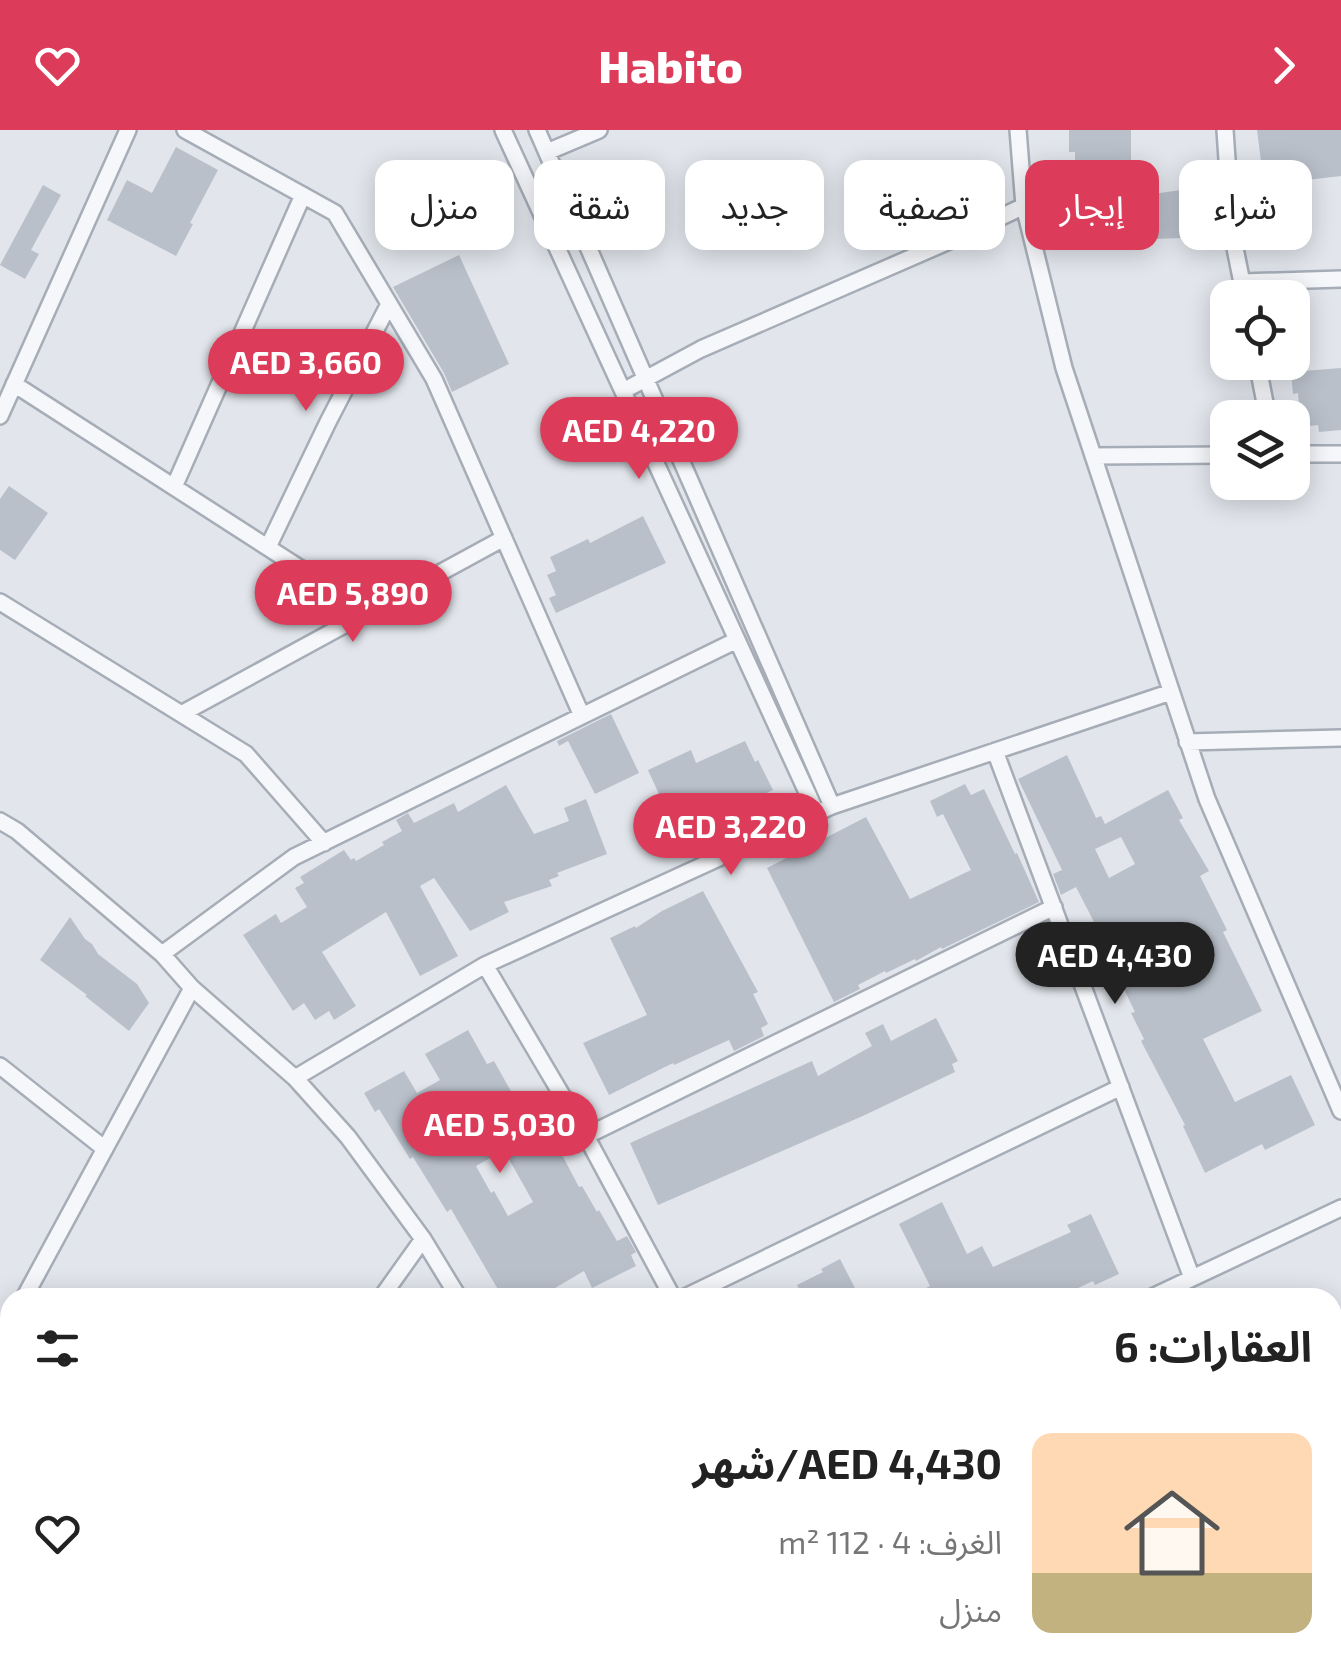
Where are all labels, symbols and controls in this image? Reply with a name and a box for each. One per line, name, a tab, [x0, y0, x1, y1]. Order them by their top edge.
icon: heart	[30, 38, 85, 93]
text: Habito	[598, 38, 743, 92]
icon: forward	[1256, 38, 1311, 93]
chip: منزل	[375, 160, 514, 250]
chip: شقة	[534, 160, 665, 250]
chip: جديد	[685, 160, 824, 250]
chip: تصفية	[844, 160, 1005, 250]
chip: إيجار	[1025, 160, 1159, 250]
chip: شراء	[1179, 160, 1312, 250]
map controls	[1210, 280, 1310, 500]
button: locate	[1210, 280, 1310, 380]
pin: AED 3,660	[192, 329, 420, 414]
text: AED 3,660	[230, 342, 382, 380]
pin: AED 4,220	[525, 397, 753, 482]
button: layers	[1210, 400, 1310, 500]
text: AED 4,220	[562, 410, 716, 448]
pin: AED 5,890	[239, 560, 467, 645]
text: AED 5,890	[277, 573, 429, 611]
pin: AED 3,220	[617, 793, 845, 878]
text: AED 3,220	[655, 806, 807, 844]
pin: AED 4,430	[1001, 922, 1229, 1007]
text: AED 4,430	[1038, 935, 1192, 973]
pin: AED 5,030	[386, 1091, 614, 1176]
text: AED 5,030	[424, 1104, 576, 1142]
text: العقارات: 6	[1114, 1320, 1312, 1370]
icon: filters	[30, 1321, 85, 1376]
text: AED 4,430/شهر	[693, 1437, 1002, 1487]
icon: home	[1112, 1473, 1232, 1593]
icon: heart	[30, 1506, 85, 1561]
text: الغرف: 4 · 112 m²	[778, 1522, 1002, 1560]
text: منزل	[939, 1590, 1002, 1628]

